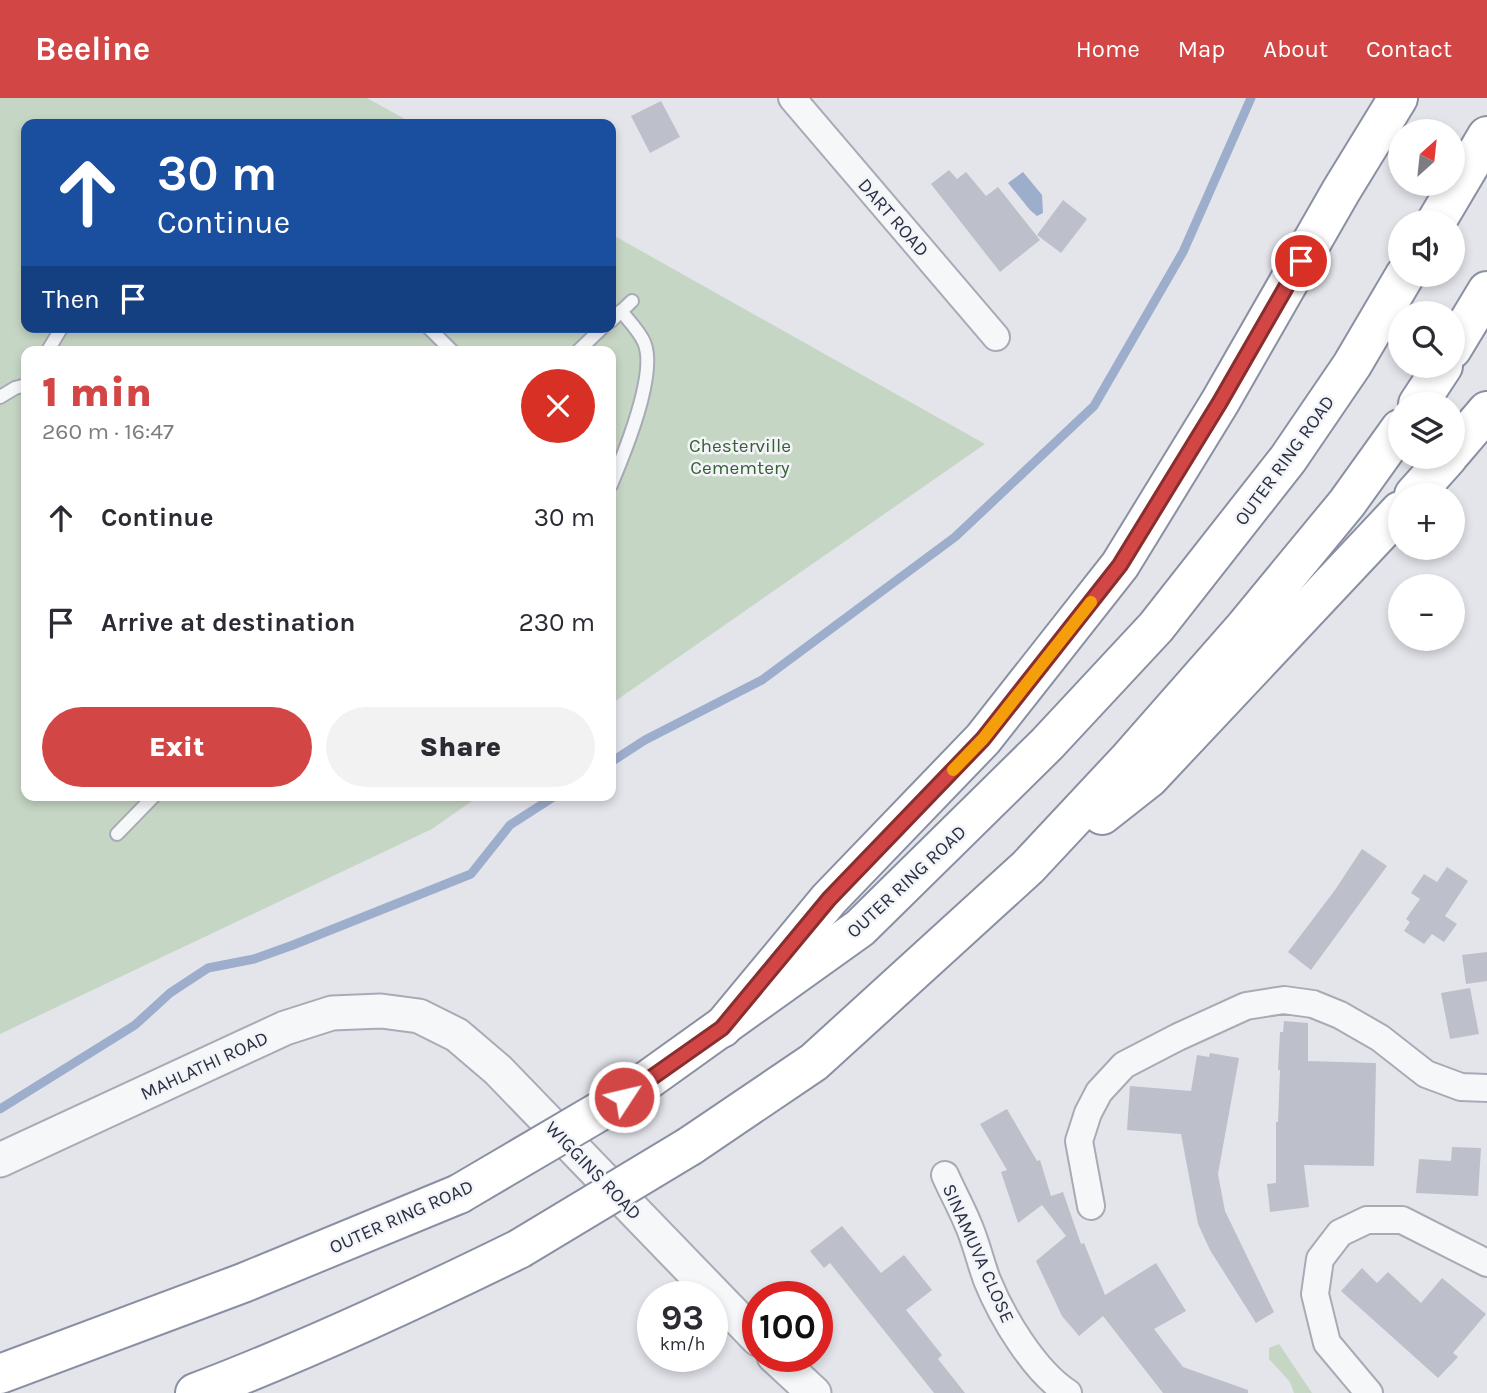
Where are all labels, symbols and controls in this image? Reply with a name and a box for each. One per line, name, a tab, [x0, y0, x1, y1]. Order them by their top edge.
text: Beeline	[35, 30, 150, 68]
text: Home	[1076, 35, 1140, 63]
text: Map	[1178, 35, 1225, 63]
text: About	[1263, 35, 1328, 63]
text: Contact	[1366, 35, 1452, 63]
north arrow	[1388, 119, 1465, 196]
map controls	[1388, 119, 1465, 651]
text: 30 m	[157, 145, 277, 202]
icon: ahead	[42, 147, 133, 238]
street label: DART ROAD	[853, 174, 933, 261]
text: Continue	[157, 204, 290, 241]
button: sound	[1388, 210, 1465, 287]
pin	[1271, 231, 1331, 291]
icon: arrive	[1282, 242, 1320, 280]
icon: arrive	[114, 280, 152, 318]
text: Then	[42, 284, 100, 315]
button: search	[1388, 301, 1465, 378]
text: 1 min	[42, 367, 152, 417]
button: close	[521, 369, 595, 443]
street label: OUTER RING ROAD	[1230, 391, 1339, 530]
button: layers	[1388, 392, 1465, 469]
text: 260 m · 16:47	[42, 418, 174, 445]
park label: Chesterville Cememtery	[689, 435, 791, 479]
button: +	[1388, 483, 1465, 560]
icon: ahead	[42, 499, 80, 537]
text: Continue	[101, 502, 213, 533]
text: 30 m	[534, 502, 595, 533]
button: −	[1388, 574, 1465, 651]
icon: arrive	[42, 604, 80, 642]
text: Arrive at destination	[101, 607, 355, 638]
text: 230 m	[519, 607, 595, 638]
button: Exit	[42, 707, 312, 787]
button: Share	[326, 707, 595, 787]
street label: OUTER RING ROAD	[842, 821, 971, 943]
street label: MAHLATHI ROAD	[137, 1027, 272, 1105]
position arrow	[587, 1060, 661, 1134]
street label: WIGGINS ROAD	[541, 1117, 646, 1225]
street label: OUTER RING ROAD	[326, 1175, 477, 1259]
street label: SINAMUVA CLOSE	[938, 1181, 1019, 1326]
speed limit sign: 100	[742, 1281, 833, 1372]
text: 93	[661, 1297, 704, 1338]
text: km/h	[660, 1333, 705, 1355]

